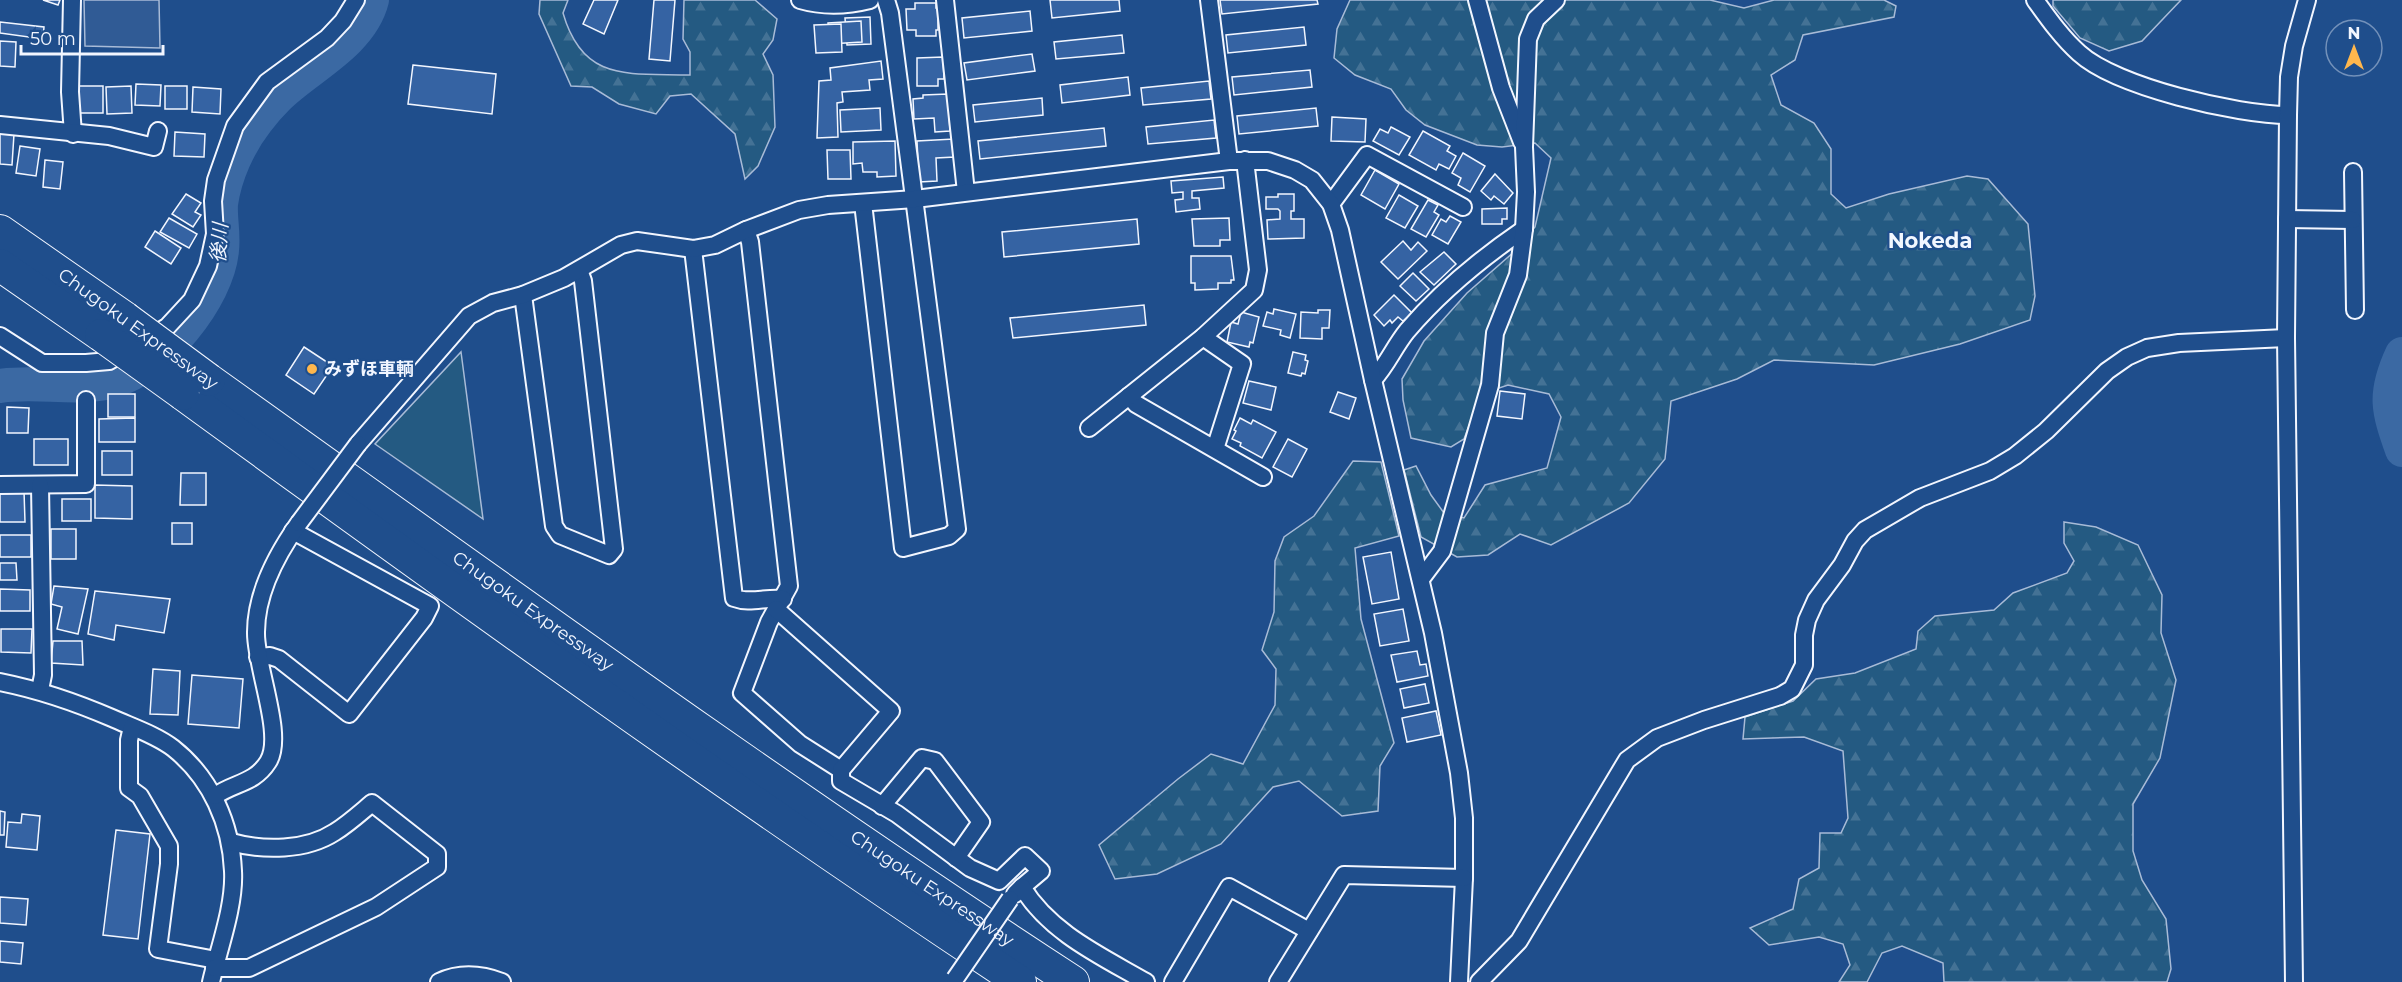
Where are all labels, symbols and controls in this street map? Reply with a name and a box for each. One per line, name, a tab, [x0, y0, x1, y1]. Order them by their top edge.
scale bar	[21, 18, 164, 56]
north arrow	[2324, 18, 2384, 78]
text: N	[2348, 24, 2360, 43]
text: 50 m	[30, 28, 76, 50]
water label: 後川	[206, 220, 233, 264]
district label: Nokeda	[1888, 228, 1972, 253]
street label: Chugoku Expressway	[54, 264, 222, 395]
place label: みずほ車輌	[324, 358, 414, 380]
marker: みずほ車輌	[305, 362, 319, 376]
street label: Chugoku Expressway	[448, 547, 618, 676]
street label: Chugoku Expressway	[846, 826, 1018, 951]

